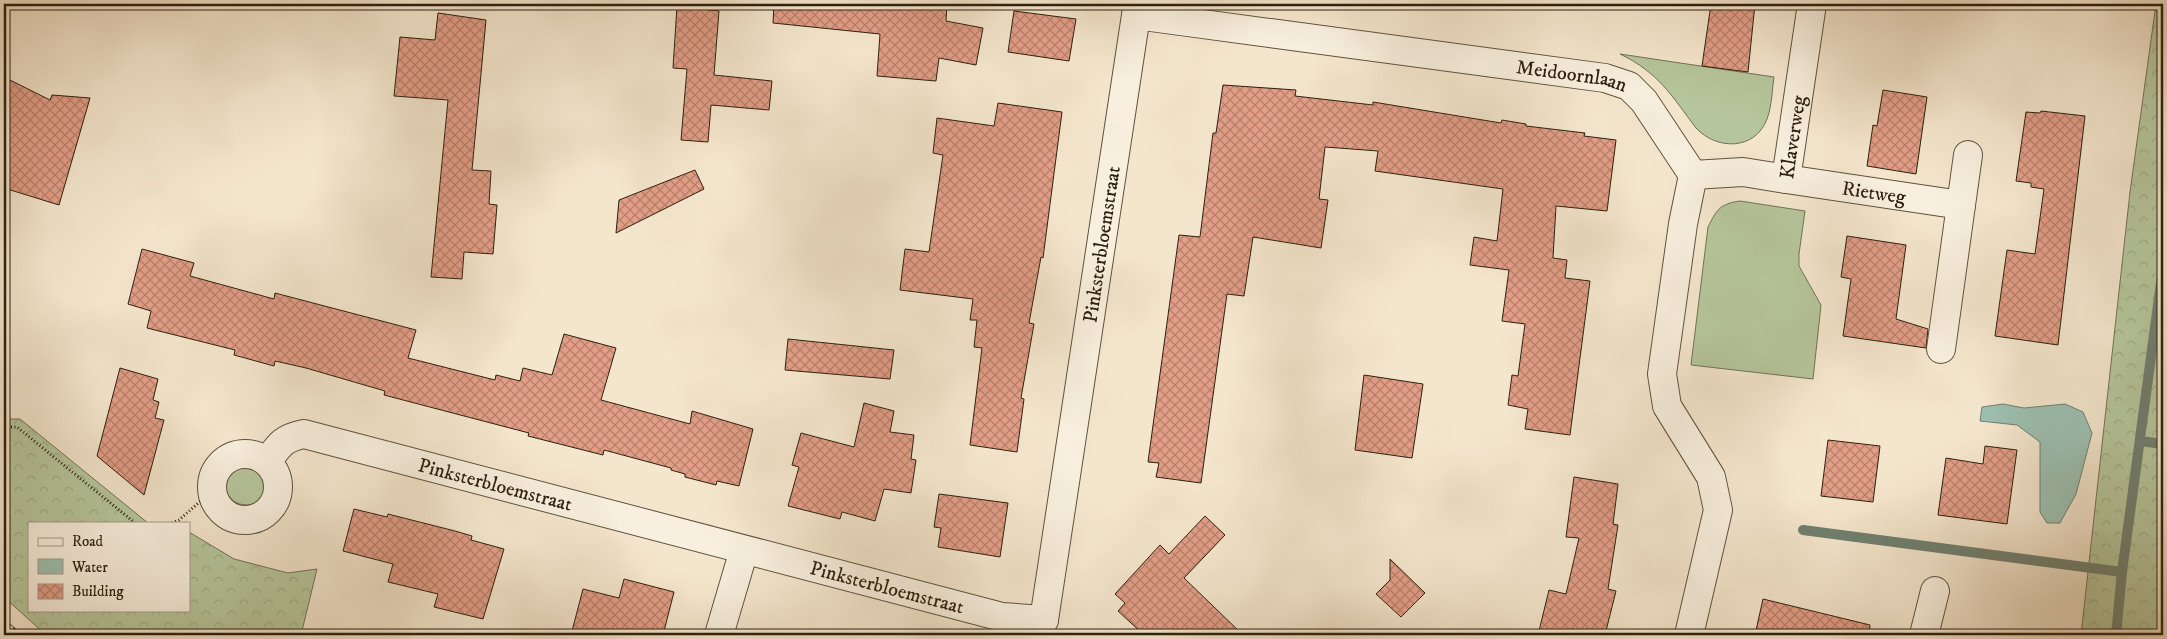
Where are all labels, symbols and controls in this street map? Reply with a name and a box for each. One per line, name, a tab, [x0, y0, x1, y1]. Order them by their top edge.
street label: Meidoornlaan	[1515, 55, 1631, 99]
street label: Klaverweg	[1775, 94, 1812, 181]
street label: Pinksterbloemstraat	[1078, 164, 1127, 325]
street label: Rietweg	[1840, 176, 1908, 211]
street label: Pinksterbloemstraat	[415, 453, 575, 518]
legend	[28, 522, 190, 612]
text: Road	[72, 532, 104, 551]
street label: Pinksterbloemstraat	[807, 556, 966, 620]
text: Water	[71, 558, 108, 577]
text: Building	[72, 582, 124, 601]

